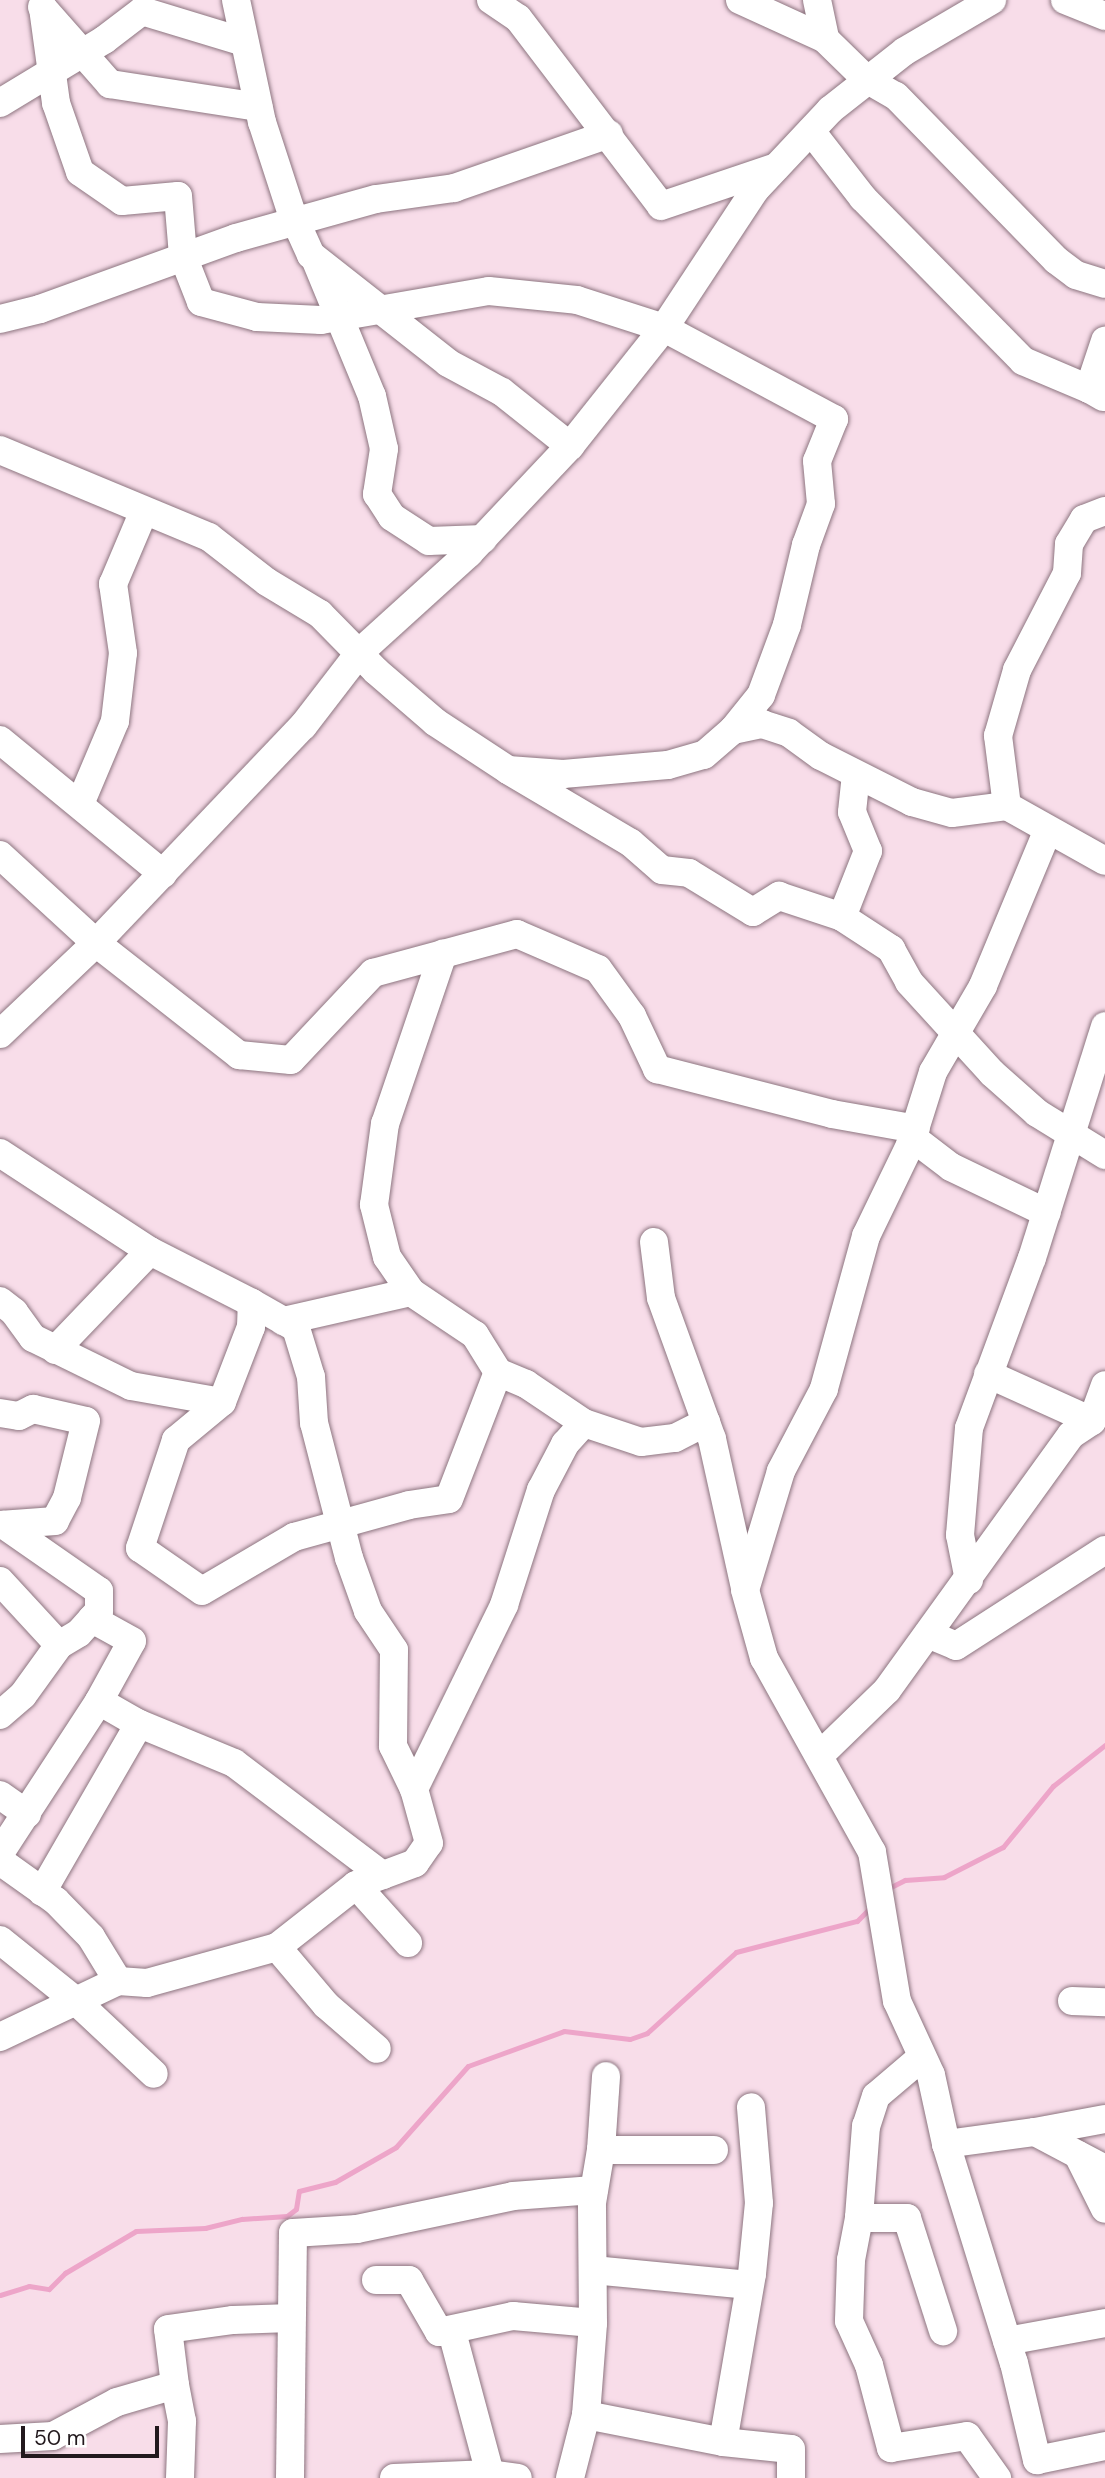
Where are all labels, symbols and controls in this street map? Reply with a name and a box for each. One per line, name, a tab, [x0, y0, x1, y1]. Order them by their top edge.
scale bar	[24, 2412, 163, 2456]
text: 50 m	[34, 2424, 85, 2452]

